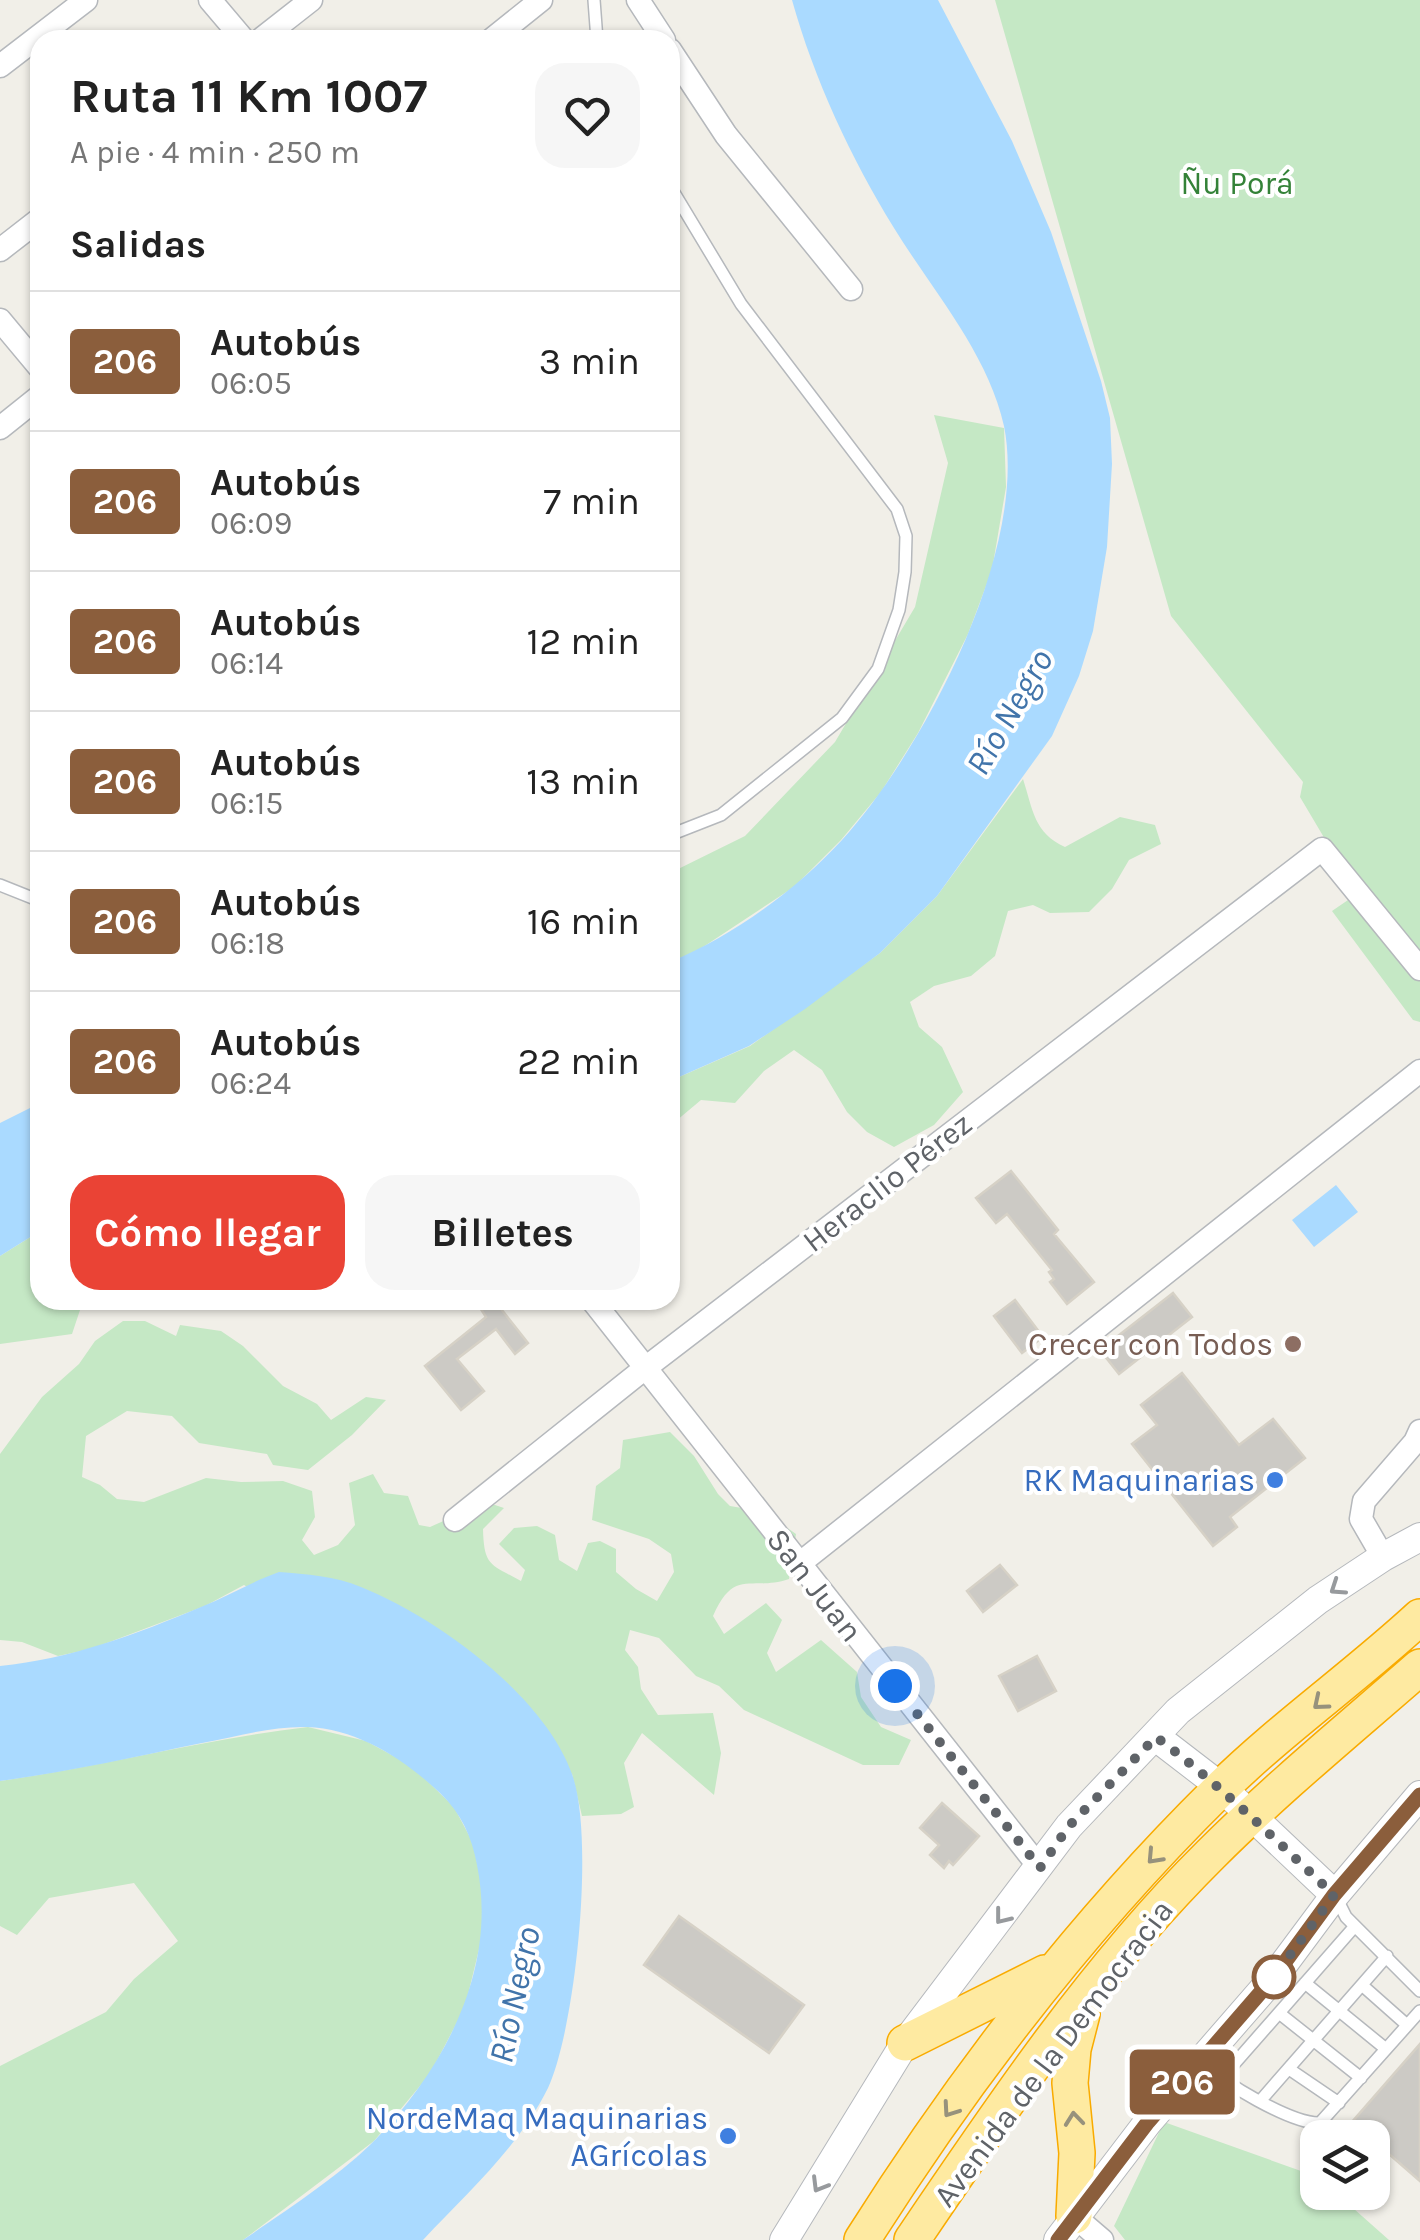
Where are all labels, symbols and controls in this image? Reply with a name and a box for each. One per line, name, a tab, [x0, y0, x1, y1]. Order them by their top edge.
button: heart	[535, 63, 640, 168]
text: Ruta 11 Km 1007	[70, 68, 427, 124]
text: A pie · 4 min · 250 m	[70, 134, 360, 171]
park label: Ñu Porá	[1180, 165, 1294, 202]
text: Salidas	[70, 222, 206, 267]
text: Autobús	[210, 320, 361, 365]
text: 3 min	[539, 339, 640, 384]
text: 206	[93, 341, 157, 382]
text: 06:05	[210, 365, 292, 402]
text: Autobús	[210, 460, 361, 505]
text: 7 min	[543, 479, 640, 524]
text: 206	[93, 481, 157, 522]
text: 06:09	[210, 505, 292, 542]
text: Autobús	[210, 600, 361, 645]
text: 12 min	[527, 619, 640, 664]
text: 206	[93, 621, 157, 662]
water label: Río Negro	[957, 642, 1062, 782]
text: 06:14	[210, 645, 283, 682]
text: Autobús	[210, 740, 361, 785]
text: 13 min	[526, 759, 640, 804]
text: 206	[93, 761, 157, 802]
text: 06:15	[210, 785, 283, 822]
text: Autobús	[210, 880, 361, 925]
text: 16 min	[527, 899, 640, 944]
text: 206	[93, 901, 157, 942]
text: 06:18	[210, 925, 285, 962]
text: Autobús	[210, 1020, 361, 1065]
text: 22 min	[517, 1039, 640, 1084]
text: 206	[93, 1041, 157, 1082]
text: 06:24	[210, 1065, 291, 1102]
street label: Heraclio Pérez	[795, 1105, 979, 1260]
button: Cómo llegar	[70, 1175, 345, 1290]
button: Billetes	[365, 1175, 640, 1290]
place label: Crecer con Todos	[1028, 1326, 1273, 1363]
marker: Crecer con Todos	[1282, 1333, 1304, 1355]
place label: RK Maquinarias	[1024, 1462, 1255, 1499]
marker: RK Maquinarias	[1264, 1469, 1286, 1491]
street label: San Juan	[759, 1521, 870, 1649]
one-way arrow	[1329, 1575, 1347, 1594]
your location	[870, 1661, 920, 1711]
one-way arrow	[1313, 1691, 1331, 1709]
one-way arrow	[1148, 1846, 1166, 1864]
street label: Avenida de la Democracia	[926, 1893, 1181, 2214]
one-way arrow	[996, 1906, 1014, 1924]
water label: Río Negro	[480, 1923, 549, 2067]
unlabelled marker	[1253, 1956, 1295, 1998]
line badge: 206	[1124, 2050, 1240, 2114]
text: 206	[1150, 2062, 1214, 2103]
one-way arrow	[944, 2098, 962, 2117]
place label: NordeMaq Maquinarias AGrícolas	[366, 2100, 708, 2174]
one-way arrow	[1064, 2110, 1085, 2126]
map controls	[1300, 2120, 1390, 2210]
button: layers	[1300, 2120, 1390, 2210]
marker: NordeMaq Maquinarias AGrícolas	[717, 2125, 739, 2147]
one-way arrow	[812, 2174, 831, 2192]

